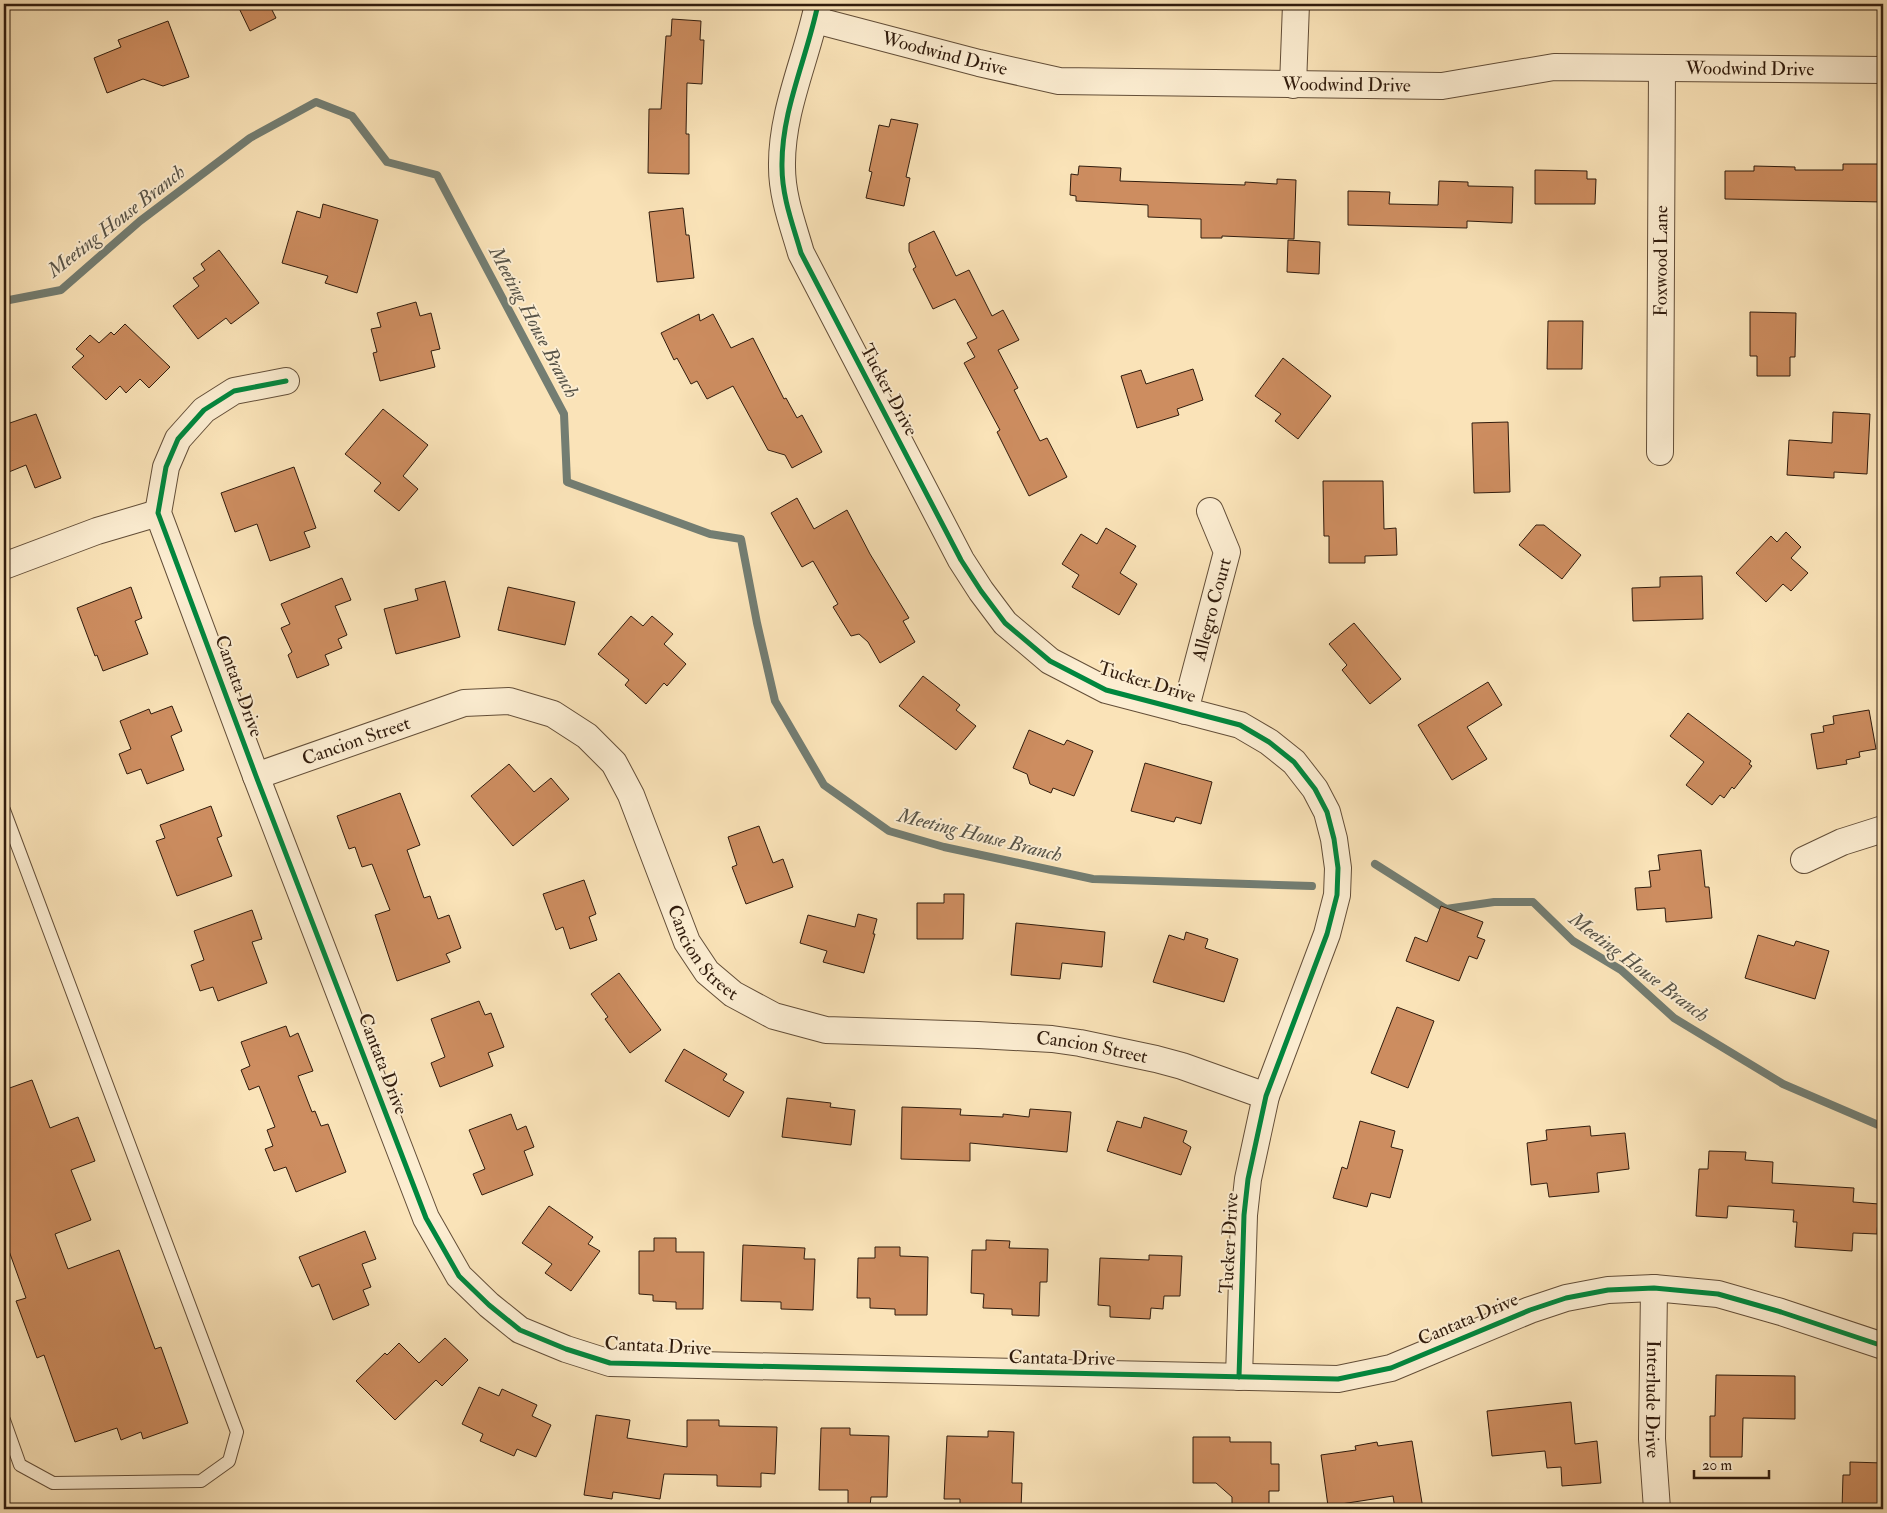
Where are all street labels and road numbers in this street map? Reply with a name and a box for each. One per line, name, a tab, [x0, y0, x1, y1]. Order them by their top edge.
street label: Woodwind Drive	[878, 26, 1010, 81]
street label: Woodwind Drive	[1684, 56, 1814, 81]
street label: Woodwind Drive	[1281, 72, 1411, 98]
street label: Foxwood Lane	[1649, 205, 1673, 317]
street label: Tucker Drive	[855, 340, 923, 440]
street label: Allegro Court	[1186, 555, 1237, 664]
street label: Cantata Drive	[209, 632, 269, 740]
street label: Tucker Drive	[1095, 656, 1199, 708]
street label: Cancion Street	[299, 711, 413, 771]
street label: Cancion Street	[662, 901, 742, 1006]
street label: Cantata Drive	[353, 1010, 413, 1118]
street label: Cancion Street	[1036, 1026, 1150, 1069]
street label: Tucker Drive	[1214, 1192, 1244, 1294]
street label: Cantata Drive	[1414, 1287, 1522, 1351]
street label: Cantata Drive	[604, 1331, 712, 1361]
street label: Interlude Drive	[1640, 1340, 1665, 1459]
street label: Cantata Drive	[1008, 1345, 1116, 1371]

